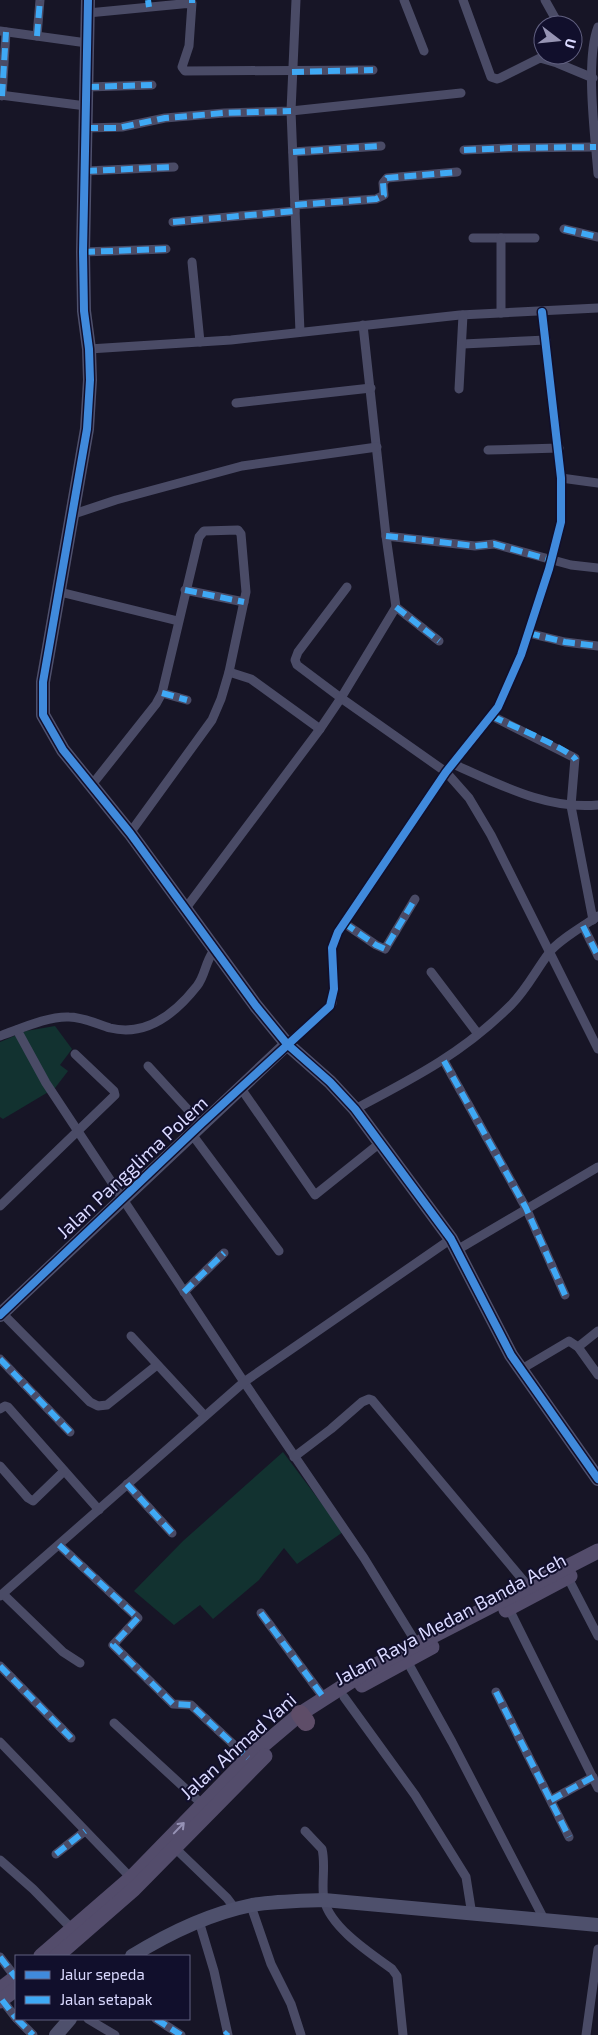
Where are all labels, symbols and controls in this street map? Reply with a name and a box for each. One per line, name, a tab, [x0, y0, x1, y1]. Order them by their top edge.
north arrow	[533, 15, 583, 65]
text: U	[561, 37, 580, 51]
street label: Jalan Pangglima Polem	[51, 1091, 212, 1243]
street label: Jalan Raya Medan Banda Aceh	[330, 1548, 570, 1690]
street label: Jalan Ahmad Yani	[175, 1687, 300, 1804]
one-way arrow	[173, 1821, 185, 1834]
legend	[15, 1955, 190, 2020]
text: Jalur sepeda	[60, 1965, 145, 1983]
text: Jalan setapak	[60, 1990, 153, 2008]

